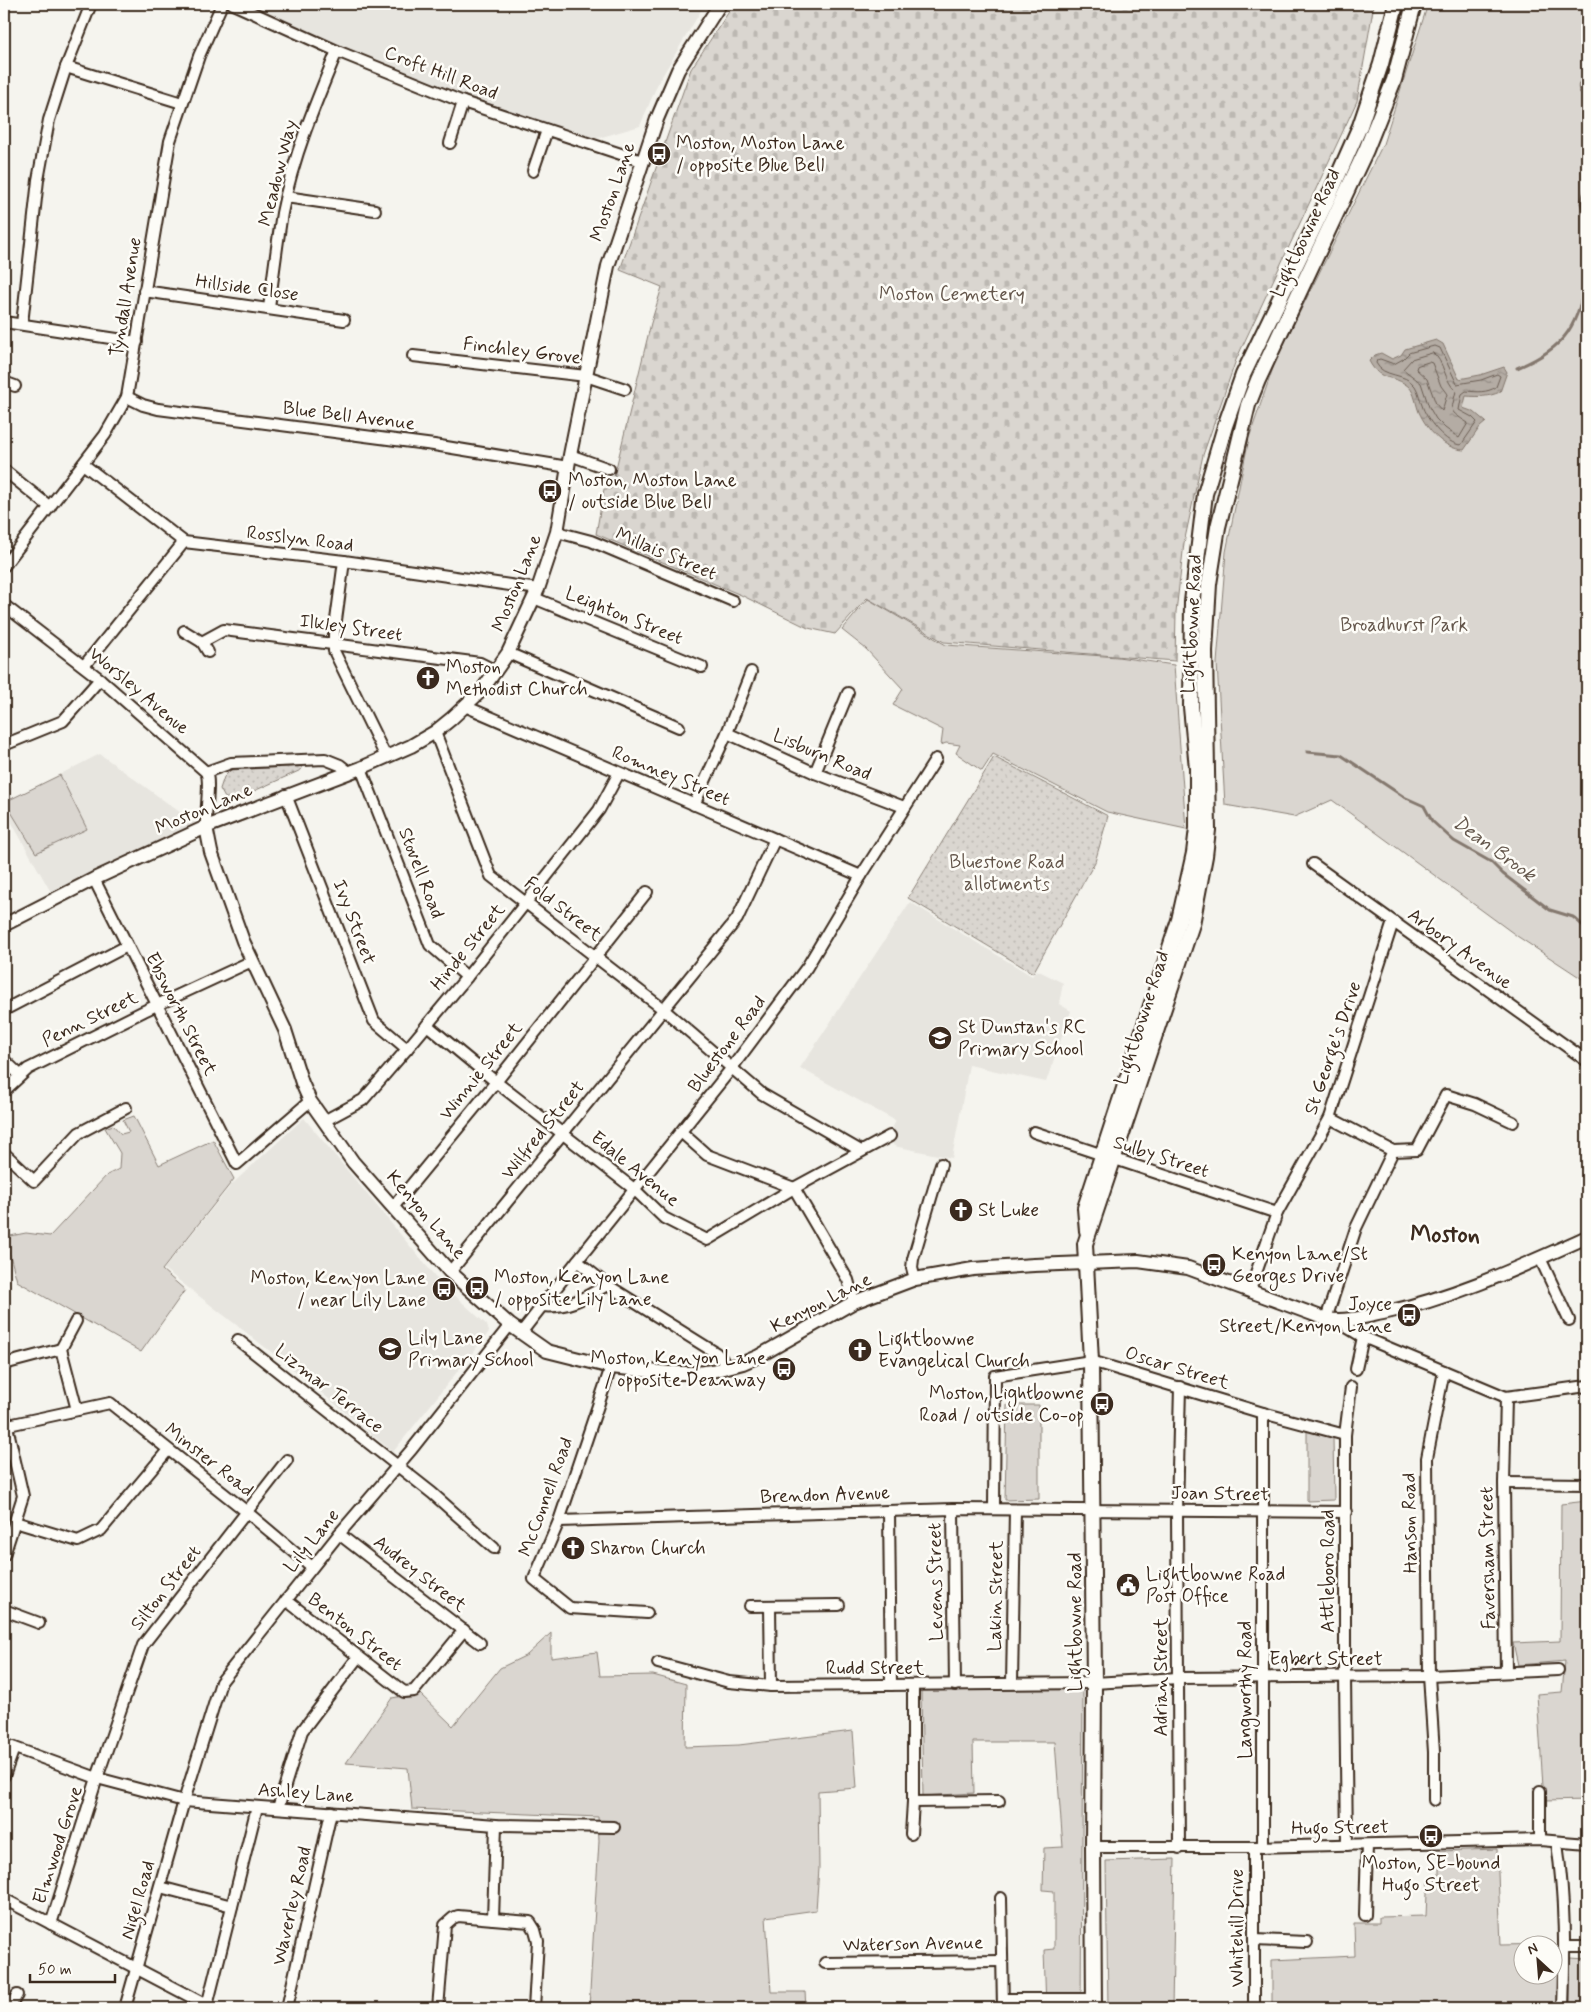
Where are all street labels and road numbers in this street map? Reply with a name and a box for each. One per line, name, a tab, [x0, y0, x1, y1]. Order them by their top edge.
street label: Croft Hill Road	[381, 40, 501, 106]
street label: Meadow Way	[253, 117, 303, 229]
street label: Moston Lane	[584, 139, 642, 245]
street label: Lightbowne Road	[1265, 165, 1349, 303]
street label: Tyndall Avenue	[104, 235, 148, 359]
street label: Hillside Close	[194, 268, 300, 308]
street label: Finchley Grove	[462, 331, 582, 371]
street label: Blue Bell Avenue	[281, 395, 417, 437]
street label: Rosslyn Road	[245, 520, 355, 558]
street label: Millais Street	[612, 521, 720, 587]
street label: Moston Lane	[486, 530, 548, 636]
street label: Lightbowne Road	[1176, 554, 1211, 694]
street label: Leighton Street	[561, 581, 687, 652]
street label: Ilkley Street	[298, 608, 404, 649]
street label: Worsley Avenue	[83, 642, 195, 741]
street label: Lisburn Road	[769, 723, 875, 787]
street label: Romney Street	[608, 740, 734, 813]
street label: Moston Lane	[152, 777, 257, 841]
street label: Stovell Road	[392, 824, 450, 922]
street label: Fold Street	[519, 871, 607, 947]
street label: Ivy Street	[326, 876, 382, 968]
street label: Hinde Street	[425, 898, 511, 996]
street label: Arbory Avenue	[1402, 903, 1517, 996]
street label: Ebsworth Street	[139, 948, 223, 1080]
street label: Lightbowne Road	[1109, 948, 1178, 1089]
street label: St George's Drive	[1299, 978, 1370, 1119]
street label: Penn Street	[38, 985, 142, 1053]
street label: Bluestone Road	[682, 990, 772, 1098]
street label: Winnie Street	[434, 1017, 528, 1125]
street label: Wilfred Street	[495, 1075, 591, 1185]
street label: Edale Avenue	[585, 1126, 685, 1212]
street label: Sulby Street	[1110, 1130, 1212, 1185]
street label: Kenyon Lane	[380, 1165, 472, 1265]
street label: Kenyon Lane	[766, 1267, 876, 1339]
street label: Lizmar Terrace	[269, 1339, 389, 1439]
street label: Oscar Street	[1122, 1340, 1232, 1396]
street label: Minster Road	[159, 1417, 259, 1503]
street label: McConnell Road	[513, 1434, 579, 1560]
street label: Hanson Road	[1397, 1472, 1423, 1574]
street label: Brendon Avenue	[760, 1480, 890, 1510]
street label: Joan Street	[1171, 1481, 1270, 1507]
street label: Faversham Street	[1474, 1486, 1502, 1630]
street label: Lily Lane	[279, 1504, 345, 1578]
street label: Attleboro Road	[1316, 1509, 1341, 1633]
street label: Levens Street	[922, 1523, 950, 1641]
street label: Audrey Street	[368, 1530, 472, 1618]
street label: Silton Street	[125, 1540, 207, 1636]
street label: Lakin Street	[983, 1540, 1009, 1652]
street label: Lightbowne Road	[1063, 1552, 1091, 1692]
street label: Benton Street	[302, 1587, 408, 1677]
street label: Adrian Street	[1149, 1617, 1174, 1737]
street label: Langworthy Road	[1233, 1621, 1260, 1759]
street label: Egbert Street	[1269, 1647, 1383, 1673]
street label: Rudd Street	[826, 1656, 924, 1681]
street label: Ashley Lane	[257, 1777, 355, 1809]
street label: Elmwood Grove	[27, 1783, 89, 1907]
street label: Hugo Street	[1291, 1815, 1389, 1844]
street label: Waverley Road	[266, 1844, 318, 1968]
street label: Nigel Road	[115, 1858, 164, 1943]
street label: Whitehill Drive	[1225, 1869, 1250, 1987]
street label: Waterson Avenue	[842, 1930, 984, 1958]

